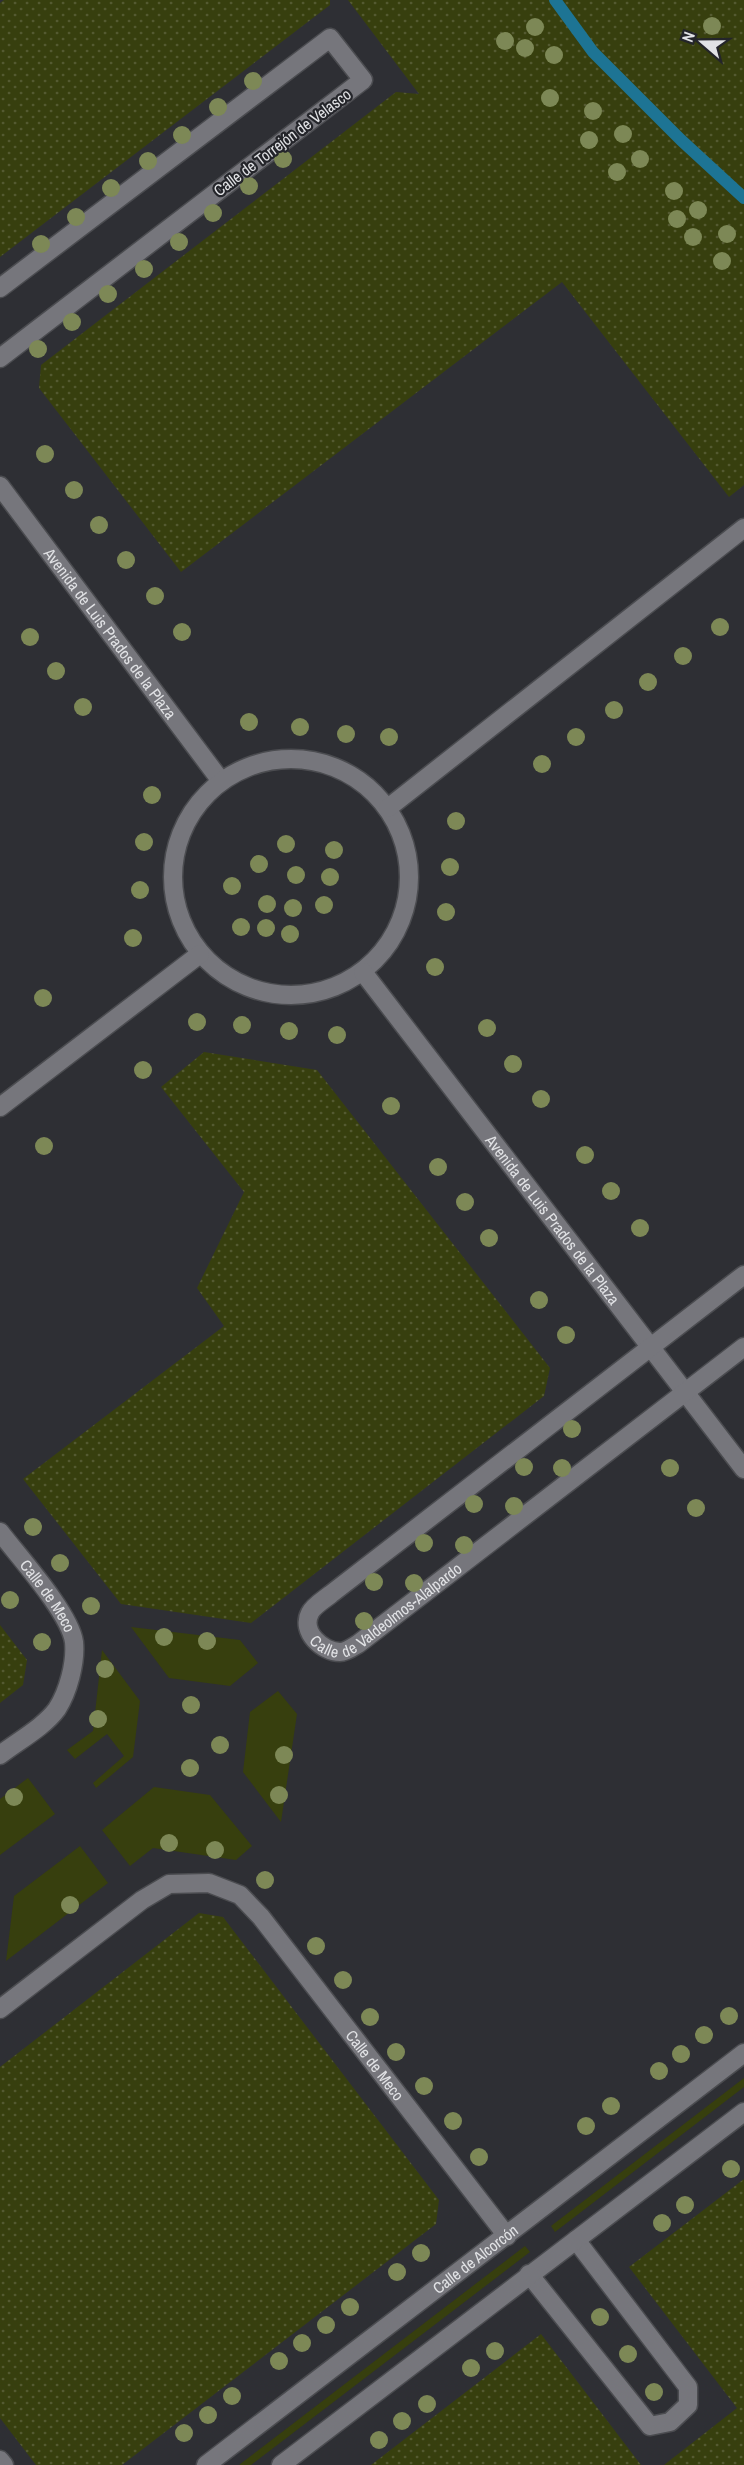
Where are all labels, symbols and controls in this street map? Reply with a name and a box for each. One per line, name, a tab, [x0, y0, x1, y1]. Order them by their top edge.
north arrow	[672, 12, 732, 72]
text: N	[676, 29, 700, 45]
street label: Calle de Torrejón de Velasco	[209, 83, 355, 201]
street label: Avenida de Luis Prados de la Plaza	[38, 542, 182, 724]
street label: Avenida de Luis Prados de la Plaza	[480, 1129, 625, 1310]
street label: Calle de Meco	[15, 1555, 81, 1635]
street label: Calle de Valdeolmos-Alalpardo	[305, 1557, 466, 1663]
street label: Calle de Meco	[341, 2025, 409, 2105]
street label: Calle de Alcorcón	[428, 2219, 522, 2299]

